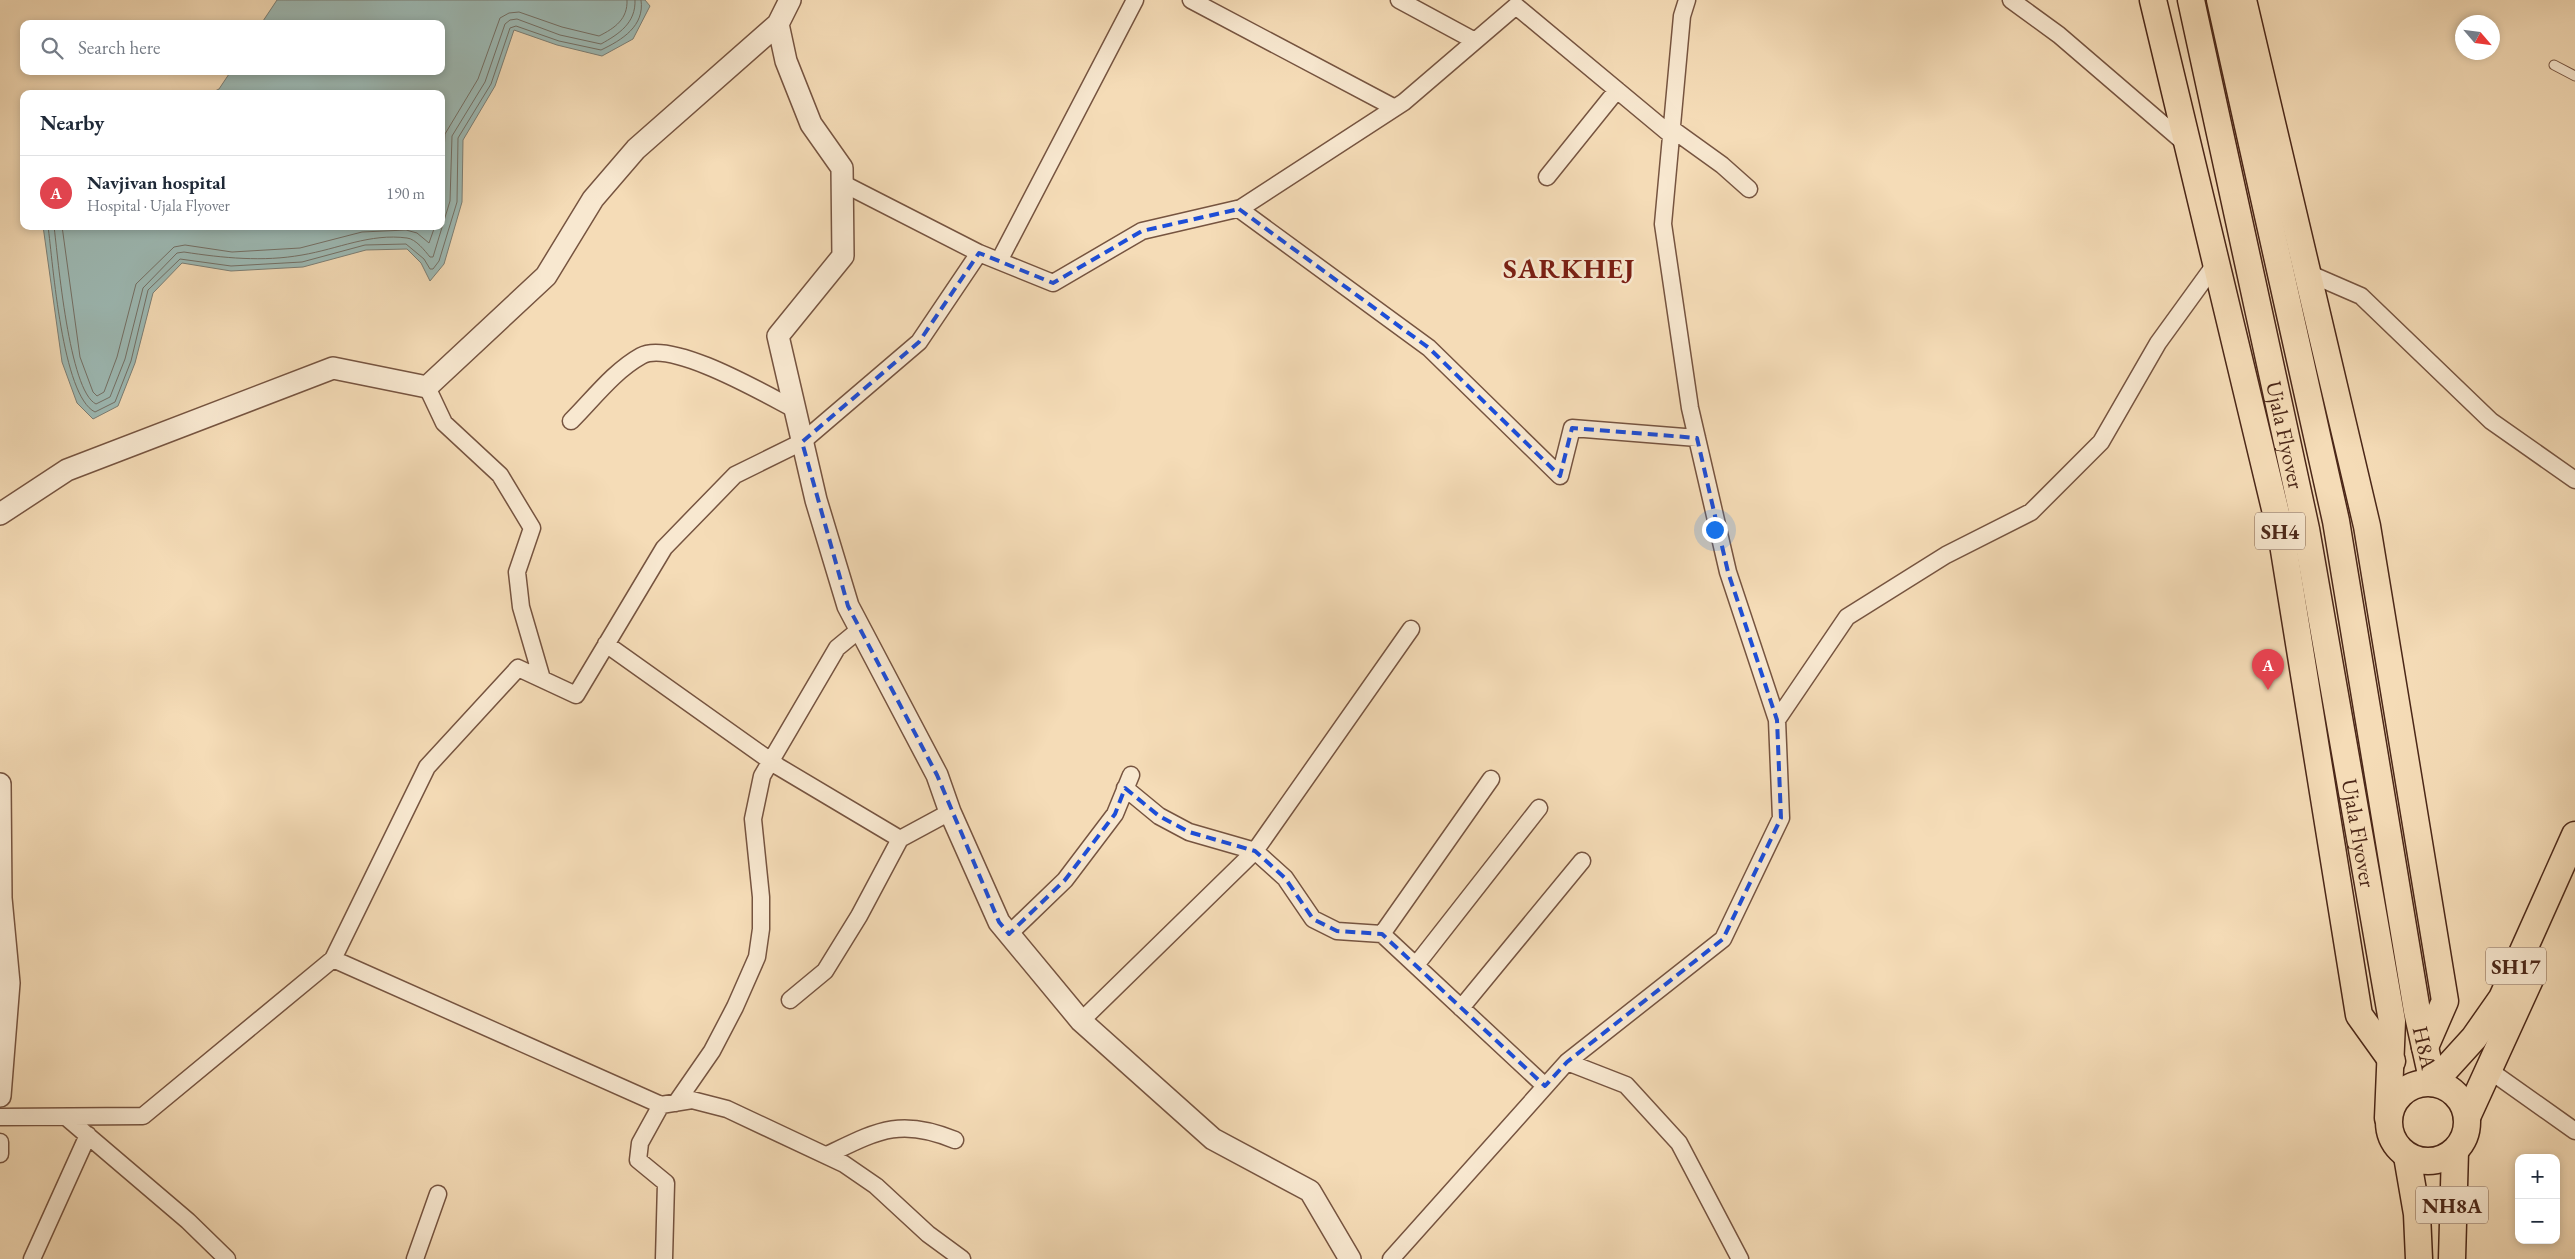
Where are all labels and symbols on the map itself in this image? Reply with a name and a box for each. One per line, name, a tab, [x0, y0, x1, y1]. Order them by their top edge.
north arrow	[2455, 15, 2500, 60]
district label: SARKHEJ	[1503, 250, 1635, 286]
street label: Ujala Flyover	[2260, 378, 2311, 492]
road number: SH4	[2255, 512, 2305, 550]
your location	[1702, 517, 1728, 543]
pin: A	[2252, 649, 2284, 690]
street label: Ujala Flyover	[2335, 776, 2383, 890]
road number: SH17	[2486, 948, 2546, 984]
street label: H8A	[2406, 1023, 2444, 1073]
road number: NH8A	[2416, 1186, 2488, 1224]

